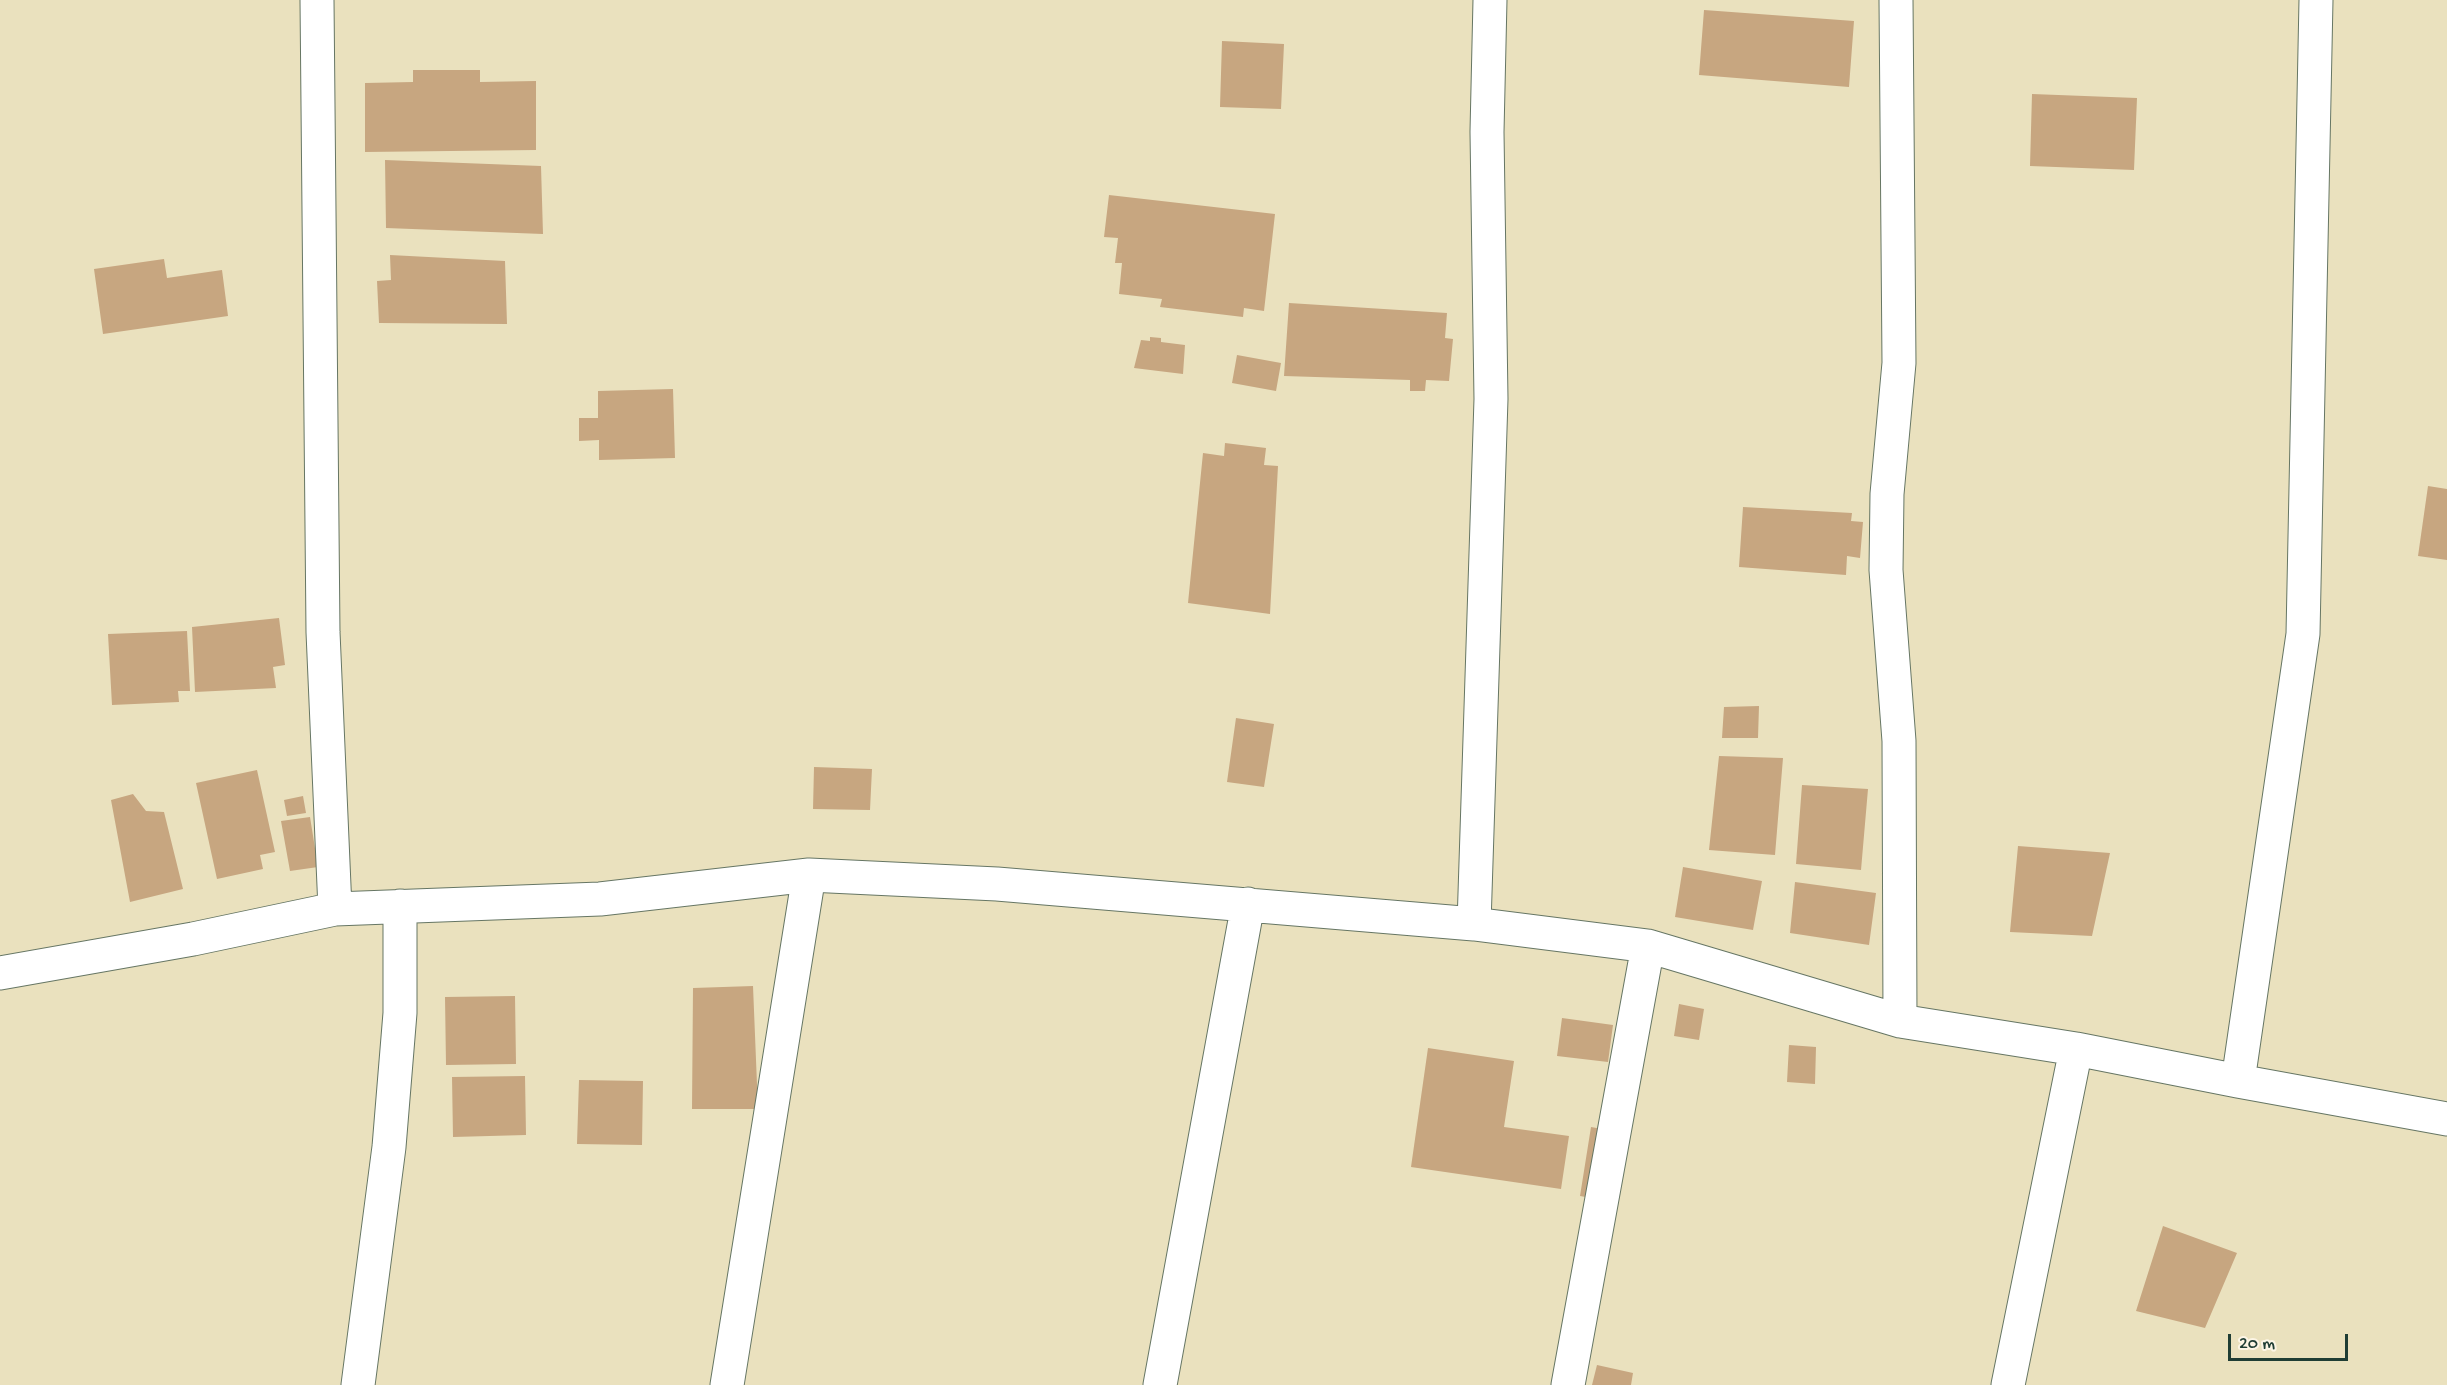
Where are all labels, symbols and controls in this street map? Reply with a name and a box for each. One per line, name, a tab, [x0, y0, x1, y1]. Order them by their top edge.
scale bar	[2231, 1322, 2351, 1360]
text: 20 m	[2239, 1334, 2275, 1355]

